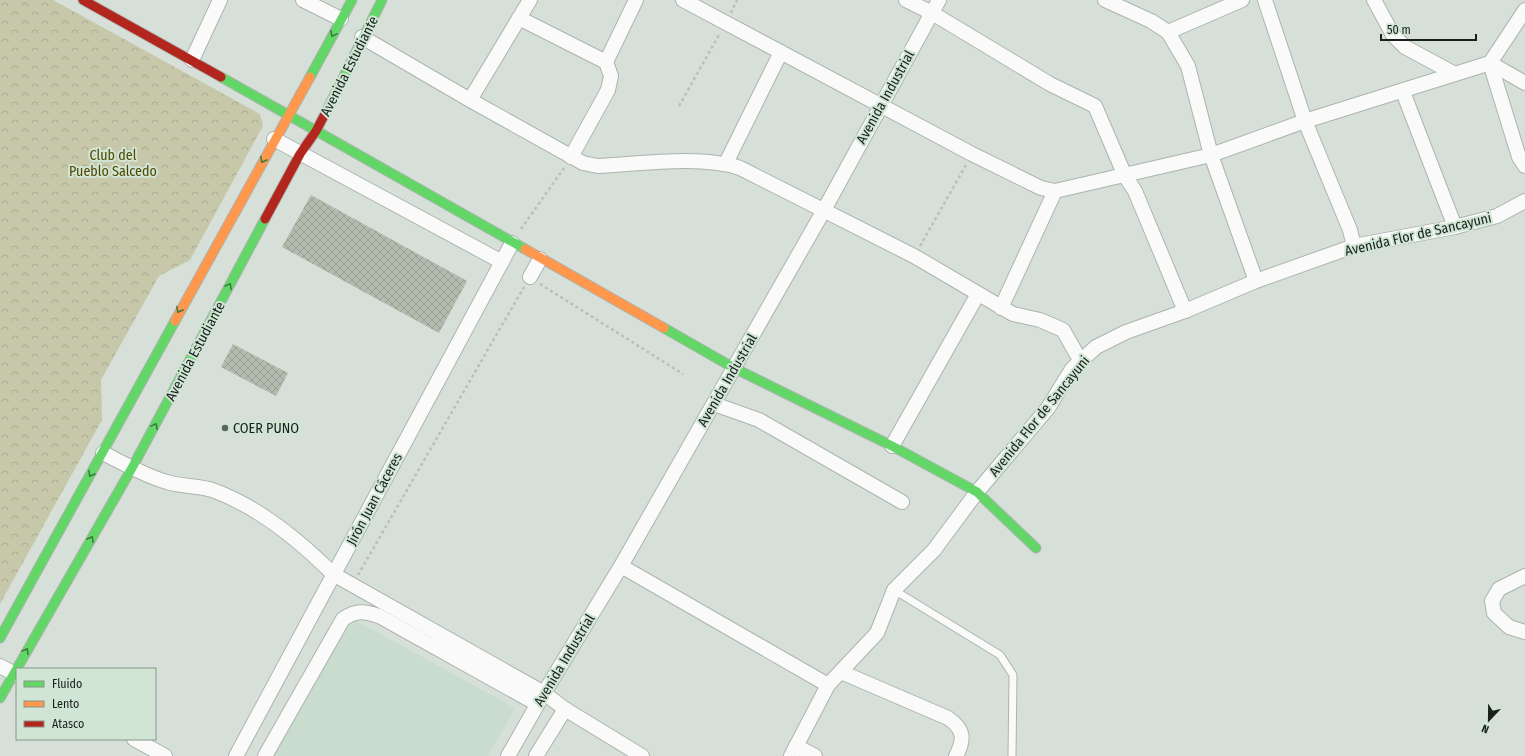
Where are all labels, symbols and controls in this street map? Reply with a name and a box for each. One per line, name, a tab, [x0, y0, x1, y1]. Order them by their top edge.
street label: Avenida Estudiante	[317, 13, 382, 119]
scale bar	[1381, 16, 1476, 42]
text: 50 m	[1387, 23, 1411, 37]
one-way arrow	[330, 30, 337, 37]
street label: Avenida Industrial	[853, 47, 918, 147]
park label: Club del Pueblo Salcedo	[69, 147, 157, 180]
one-way arrow	[260, 156, 267, 163]
street label: Avenida Flor de Sancayuni	[1343, 209, 1493, 260]
one-way arrow	[225, 283, 232, 290]
street label: Avenida Estudiante	[162, 299, 229, 404]
one-way arrow	[177, 306, 184, 313]
street label: Avenida Industrial	[694, 331, 761, 430]
street label: Avenida Flor de Sancayuni	[986, 353, 1093, 480]
place label: COER PUNO	[233, 420, 299, 437]
one-way arrow	[150, 422, 158, 430]
marker: COER PUNO	[220, 423, 230, 433]
street label: Jirón Juan Cáceres	[343, 450, 406, 548]
one-way arrow	[89, 470, 96, 477]
one-way arrow	[87, 536, 94, 543]
street label: Avenida Industrial	[530, 611, 599, 709]
one-way arrow	[21, 648, 28, 655]
legend	[16, 668, 156, 740]
text: Fluido	[52, 677, 82, 691]
text: Lento	[52, 697, 79, 711]
north arrow	[1469, 700, 1509, 740]
text: Atasco	[52, 717, 84, 731]
text: N	[1480, 722, 1491, 736]

